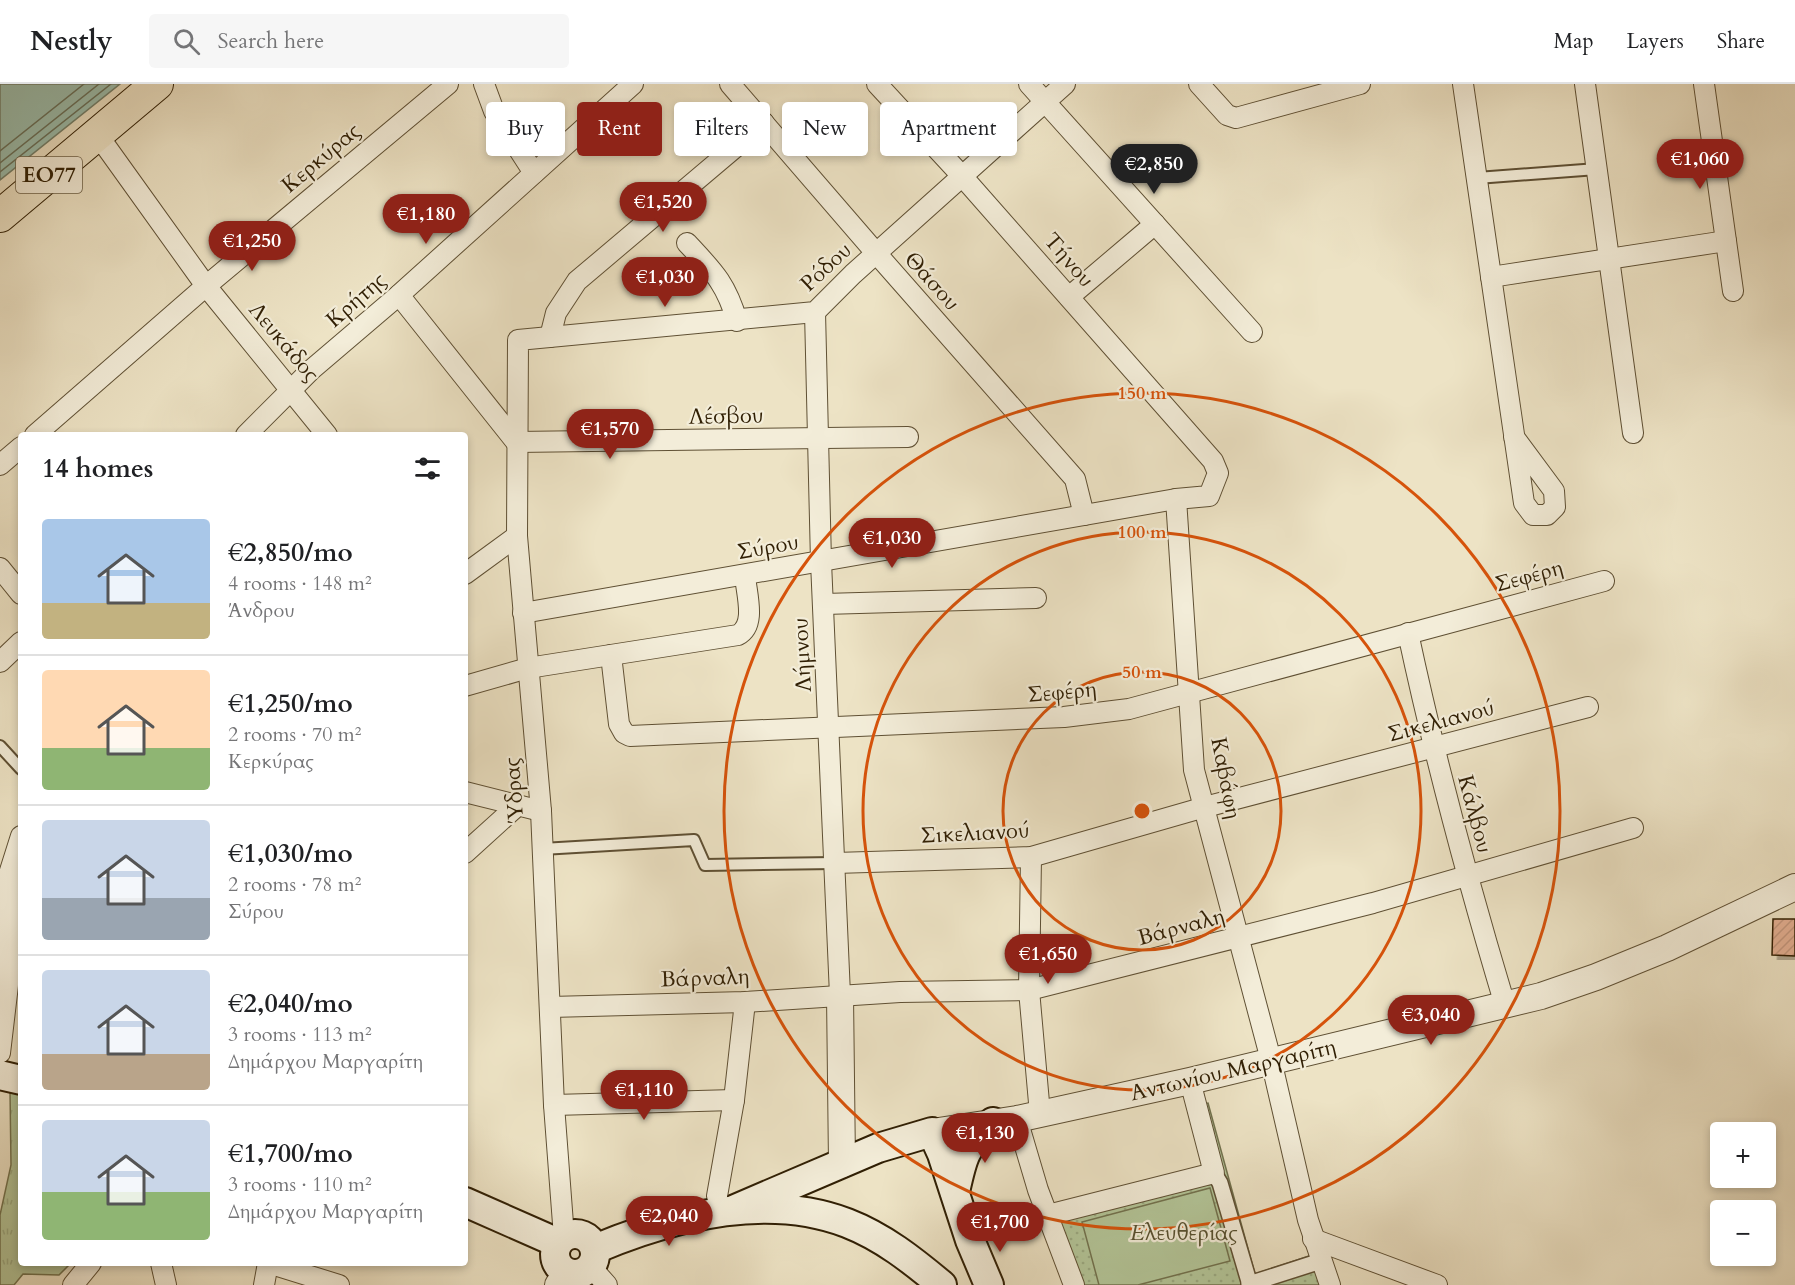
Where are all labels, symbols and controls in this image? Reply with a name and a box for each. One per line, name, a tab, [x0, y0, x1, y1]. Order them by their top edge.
search box	[149, 14, 569, 68]
text: Nestly	[30, 22, 113, 60]
icon: search	[170, 25, 203, 58]
text: Search here	[218, 26, 324, 56]
text: Map	[1554, 27, 1594, 56]
text: Layers	[1627, 27, 1684, 56]
text: Share	[1717, 27, 1765, 56]
chip: Buy	[486, 102, 565, 156]
chip: Rent	[577, 102, 662, 156]
chip: Filters	[674, 102, 770, 156]
chip: New	[782, 102, 868, 156]
chip: Apartment	[880, 102, 1017, 156]
street label: Κερκύρας	[275, 116, 367, 200]
pin: €1,060	[1651, 139, 1749, 190]
pin: €2,850	[1105, 144, 1203, 195]
text: €1,060	[1671, 145, 1729, 172]
text: €2,850	[1125, 150, 1183, 177]
road number: ΕΟ77	[16, 157, 82, 193]
pin: €1,520	[614, 182, 712, 233]
text: €1,520	[634, 188, 692, 215]
pin: €1,180	[377, 194, 475, 245]
text: €1,180	[397, 200, 455, 227]
pin: €1,250	[203, 221, 301, 272]
street label: Τήνου	[1037, 226, 1101, 294]
text: €1,250	[223, 227, 281, 254]
street label: Ρόδου	[794, 236, 858, 298]
street label: Θάσου	[897, 245, 967, 317]
pin: €1,030	[616, 257, 714, 308]
text: €1,030	[636, 263, 694, 290]
street label: Κρήτης	[319, 265, 393, 335]
street label: Λευκάδος	[242, 296, 326, 388]
text: 150 m	[1117, 381, 1167, 406]
street label: Λέσβου	[688, 400, 764, 432]
pin: €1,570	[561, 409, 659, 460]
text: €1,570	[581, 415, 639, 442]
text: 14 homes	[42, 451, 153, 486]
icon: filters	[411, 452, 444, 485]
pin: €1,030	[843, 518, 941, 569]
text: 100 m	[1117, 520, 1167, 545]
text: €1,030	[863, 524, 921, 551]
street label: Σύρου	[735, 527, 801, 567]
text: €2,850/mo	[228, 535, 353, 570]
icon: home	[90, 543, 162, 615]
street label: Σεφέρη	[1492, 553, 1566, 599]
text: 4 rooms · 148 m²	[228, 570, 372, 597]
text: Άνδρου	[228, 597, 295, 624]
street label: Λήμνου	[785, 617, 819, 693]
text: 50 m	[1122, 660, 1162, 685]
street label: Σεφέρη	[1026, 674, 1098, 710]
text: €1,250/mo	[228, 686, 353, 721]
street label: Σικελιανού	[1385, 692, 1497, 750]
icon: home	[90, 694, 162, 766]
text: 2 rooms · 70 m²	[228, 721, 361, 748]
street label: Καβάφη	[1203, 735, 1249, 821]
text: Κερκύρας	[228, 748, 314, 775]
street label: Ύδρας	[497, 756, 531, 825]
street label: Κάλβου	[1450, 772, 1500, 856]
centre of rings	[1132, 801, 1152, 821]
street label: Σικελιανού	[920, 815, 1030, 851]
text: €1,030/mo	[228, 836, 353, 871]
icon: home	[90, 844, 162, 916]
text: 2 rooms · 78 m²	[228, 871, 361, 898]
text: Σύρου	[228, 898, 284, 925]
street label: Βάρναλη	[1134, 901, 1228, 953]
pin: €1,650	[999, 934, 1097, 985]
text: €1,650	[1019, 940, 1077, 967]
street label: Βάρναλη	[660, 961, 750, 995]
text: €2,040/mo	[228, 986, 353, 1021]
icon: home	[90, 994, 162, 1066]
pin: €3,040	[1382, 995, 1480, 1046]
text: €3,040	[1402, 1001, 1460, 1028]
text: 3 rooms · 113 m²	[228, 1021, 372, 1048]
street label: Αντωνίου Μαργαρίτη	[1127, 1032, 1339, 1108]
text: Δημάρχου Μαργαρίτη	[228, 1048, 423, 1075]
pin: €1,110	[595, 1070, 693, 1121]
text: €1,110	[615, 1076, 673, 1103]
pin: €1,130	[936, 1113, 1034, 1164]
text: €1,130	[956, 1119, 1014, 1146]
map controls	[1710, 1122, 1776, 1266]
button: +	[1710, 1122, 1776, 1188]
text: €1,700/mo	[228, 1136, 353, 1171]
icon: home	[90, 1144, 162, 1216]
text: 3 rooms · 110 m²	[228, 1171, 372, 1198]
pin: €2,040	[620, 1196, 718, 1247]
text: Δημάρχου Μαργαρίτη	[228, 1198, 423, 1225]
button: −	[1710, 1200, 1776, 1266]
text: €2,040	[640, 1202, 698, 1229]
pin: €1,700	[951, 1202, 1049, 1253]
text: €1,700	[971, 1208, 1029, 1235]
park label: Ελευθερίας	[1130, 1218, 1238, 1248]

